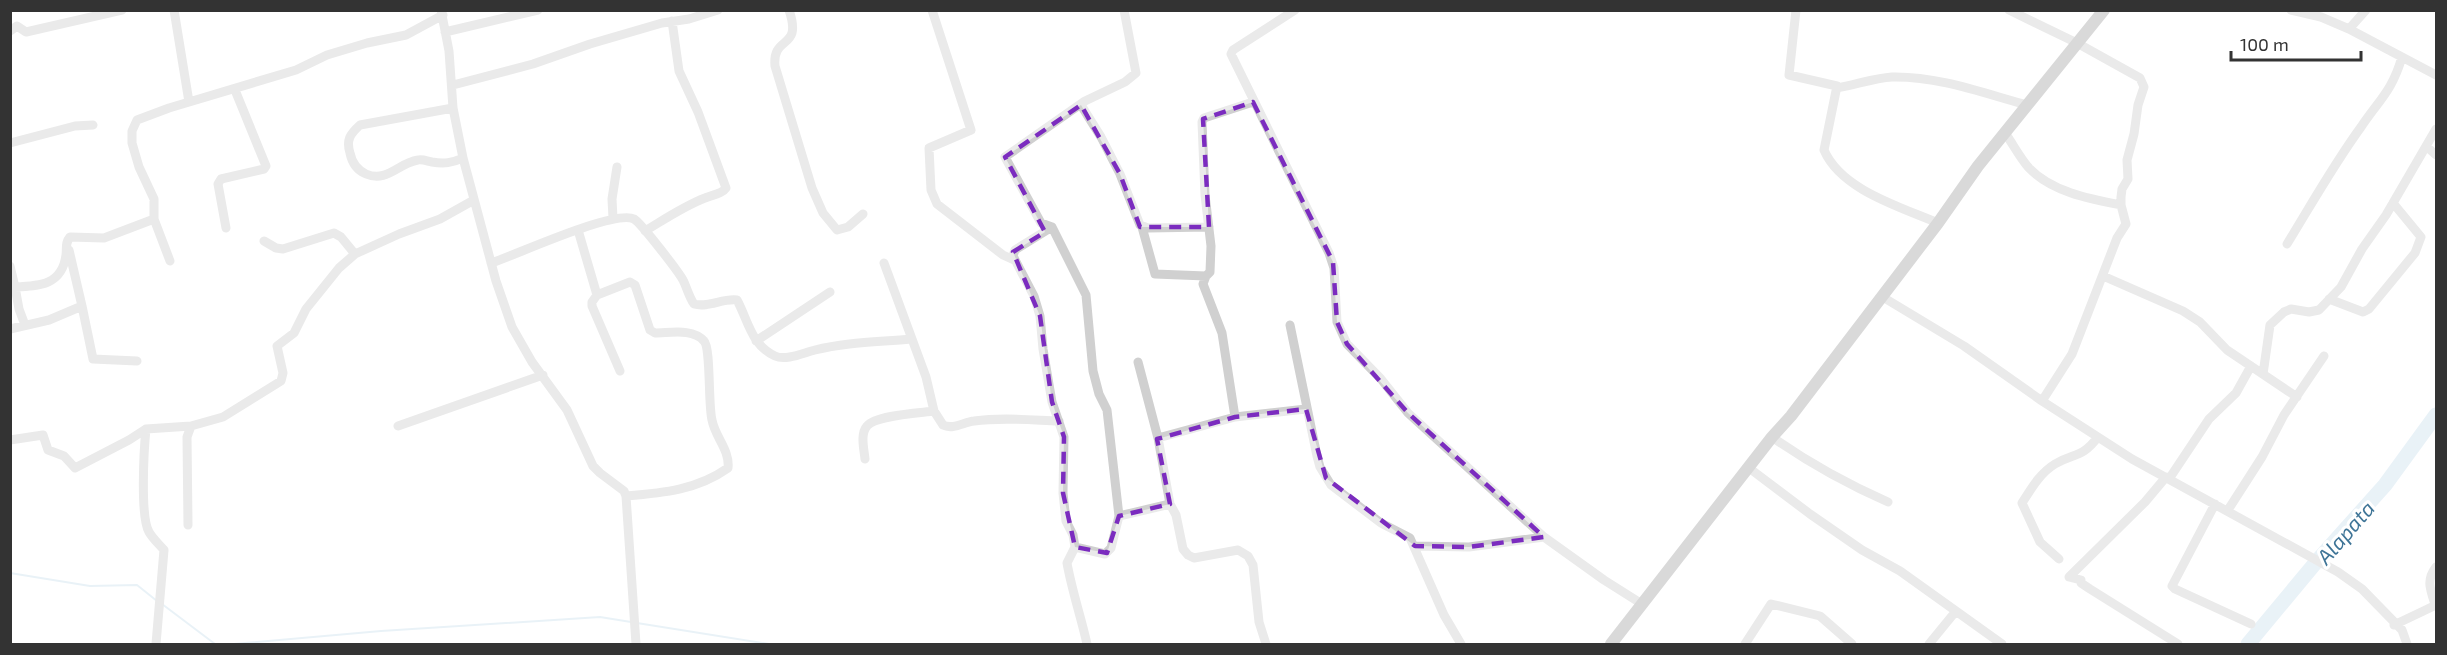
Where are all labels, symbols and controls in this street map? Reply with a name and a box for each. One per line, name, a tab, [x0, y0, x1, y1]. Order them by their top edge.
scale bar	[2231, 24, 2362, 62]
text: 100 m	[2240, 33, 2289, 55]
water label: Alapata	[2310, 495, 2379, 569]

